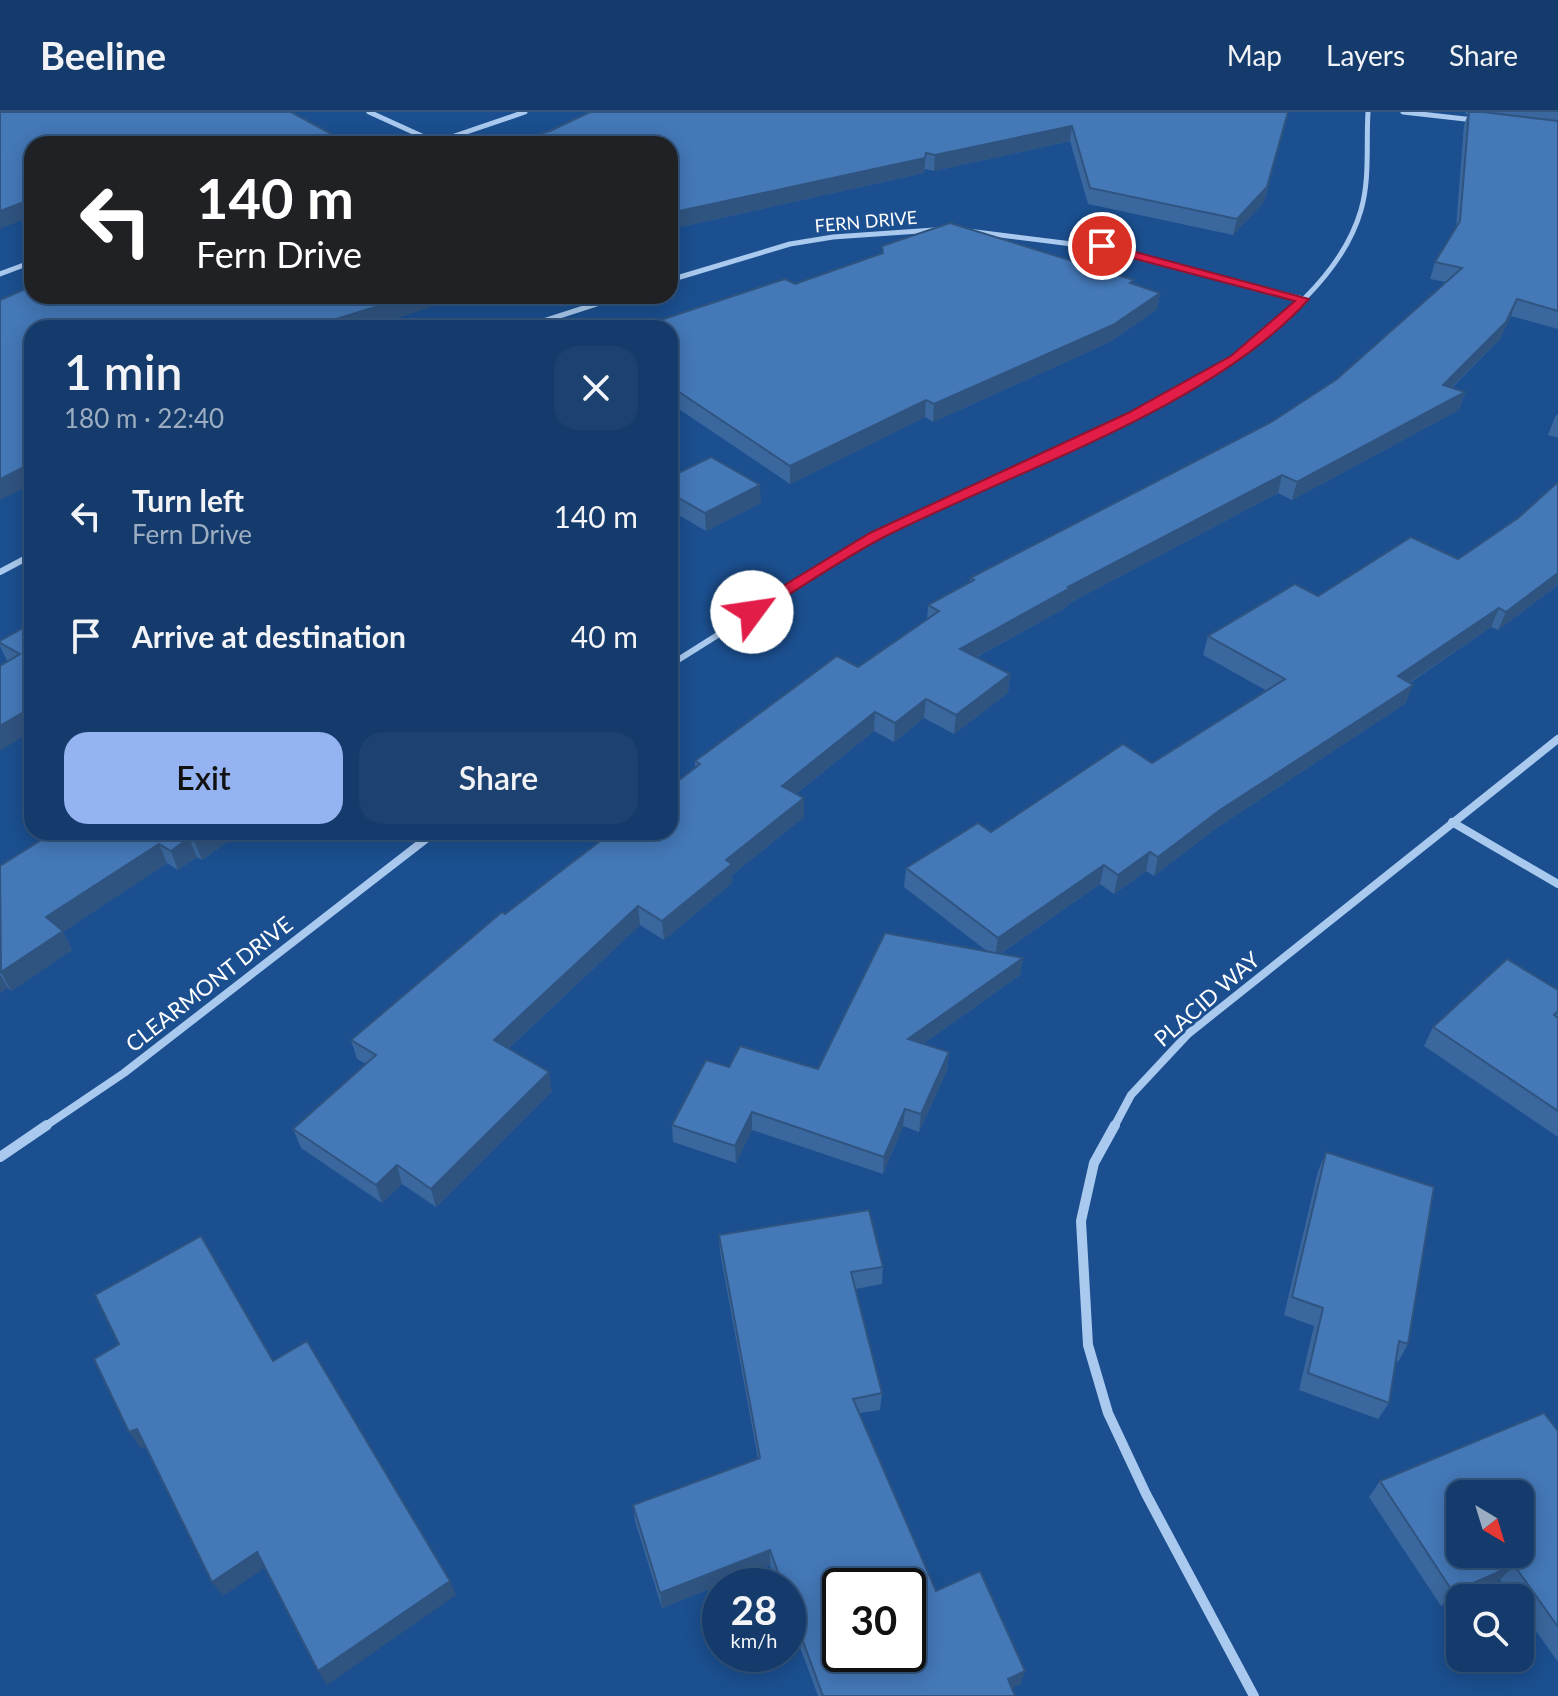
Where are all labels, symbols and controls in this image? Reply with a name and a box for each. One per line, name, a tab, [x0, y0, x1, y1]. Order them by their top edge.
text: Beeline	[40, 32, 166, 78]
text: Map	[1227, 38, 1282, 72]
text: Layers	[1326, 38, 1405, 72]
text: Share	[1449, 38, 1518, 72]
text: 140 m	[196, 164, 354, 231]
icon: left	[64, 168, 168, 272]
street label: FERN DRIVE	[814, 206, 918, 236]
pin	[1068, 212, 1136, 280]
icon: arrive	[1080, 224, 1124, 268]
text: Fern Drive	[196, 232, 362, 276]
text: 1 min	[64, 343, 182, 400]
button: close	[554, 346, 638, 430]
text: 180 m · 22:40	[64, 402, 224, 434]
text: Turn left	[132, 482, 244, 518]
icon: left	[64, 494, 108, 538]
text: 140 m	[553, 498, 638, 534]
text: Fern Drive	[132, 518, 252, 550]
position arrow	[710, 570, 794, 654]
icon: arrive	[64, 614, 108, 658]
text: Arrive at destination	[132, 618, 406, 654]
text: 40 m	[571, 618, 638, 654]
button: Exit	[64, 732, 343, 824]
button: Share	[359, 732, 638, 824]
street label: CLEARMONT DRIVE	[120, 910, 298, 1057]
street label: PLACID WAY	[1148, 945, 1265, 1052]
north arrow	[1446, 1480, 1534, 1568]
map controls	[1446, 1480, 1534, 1672]
speed limit sign: 30	[822, 1568, 926, 1672]
button: search	[1446, 1584, 1534, 1672]
text: 28	[731, 1586, 777, 1634]
text: km/h	[731, 1628, 777, 1652]

